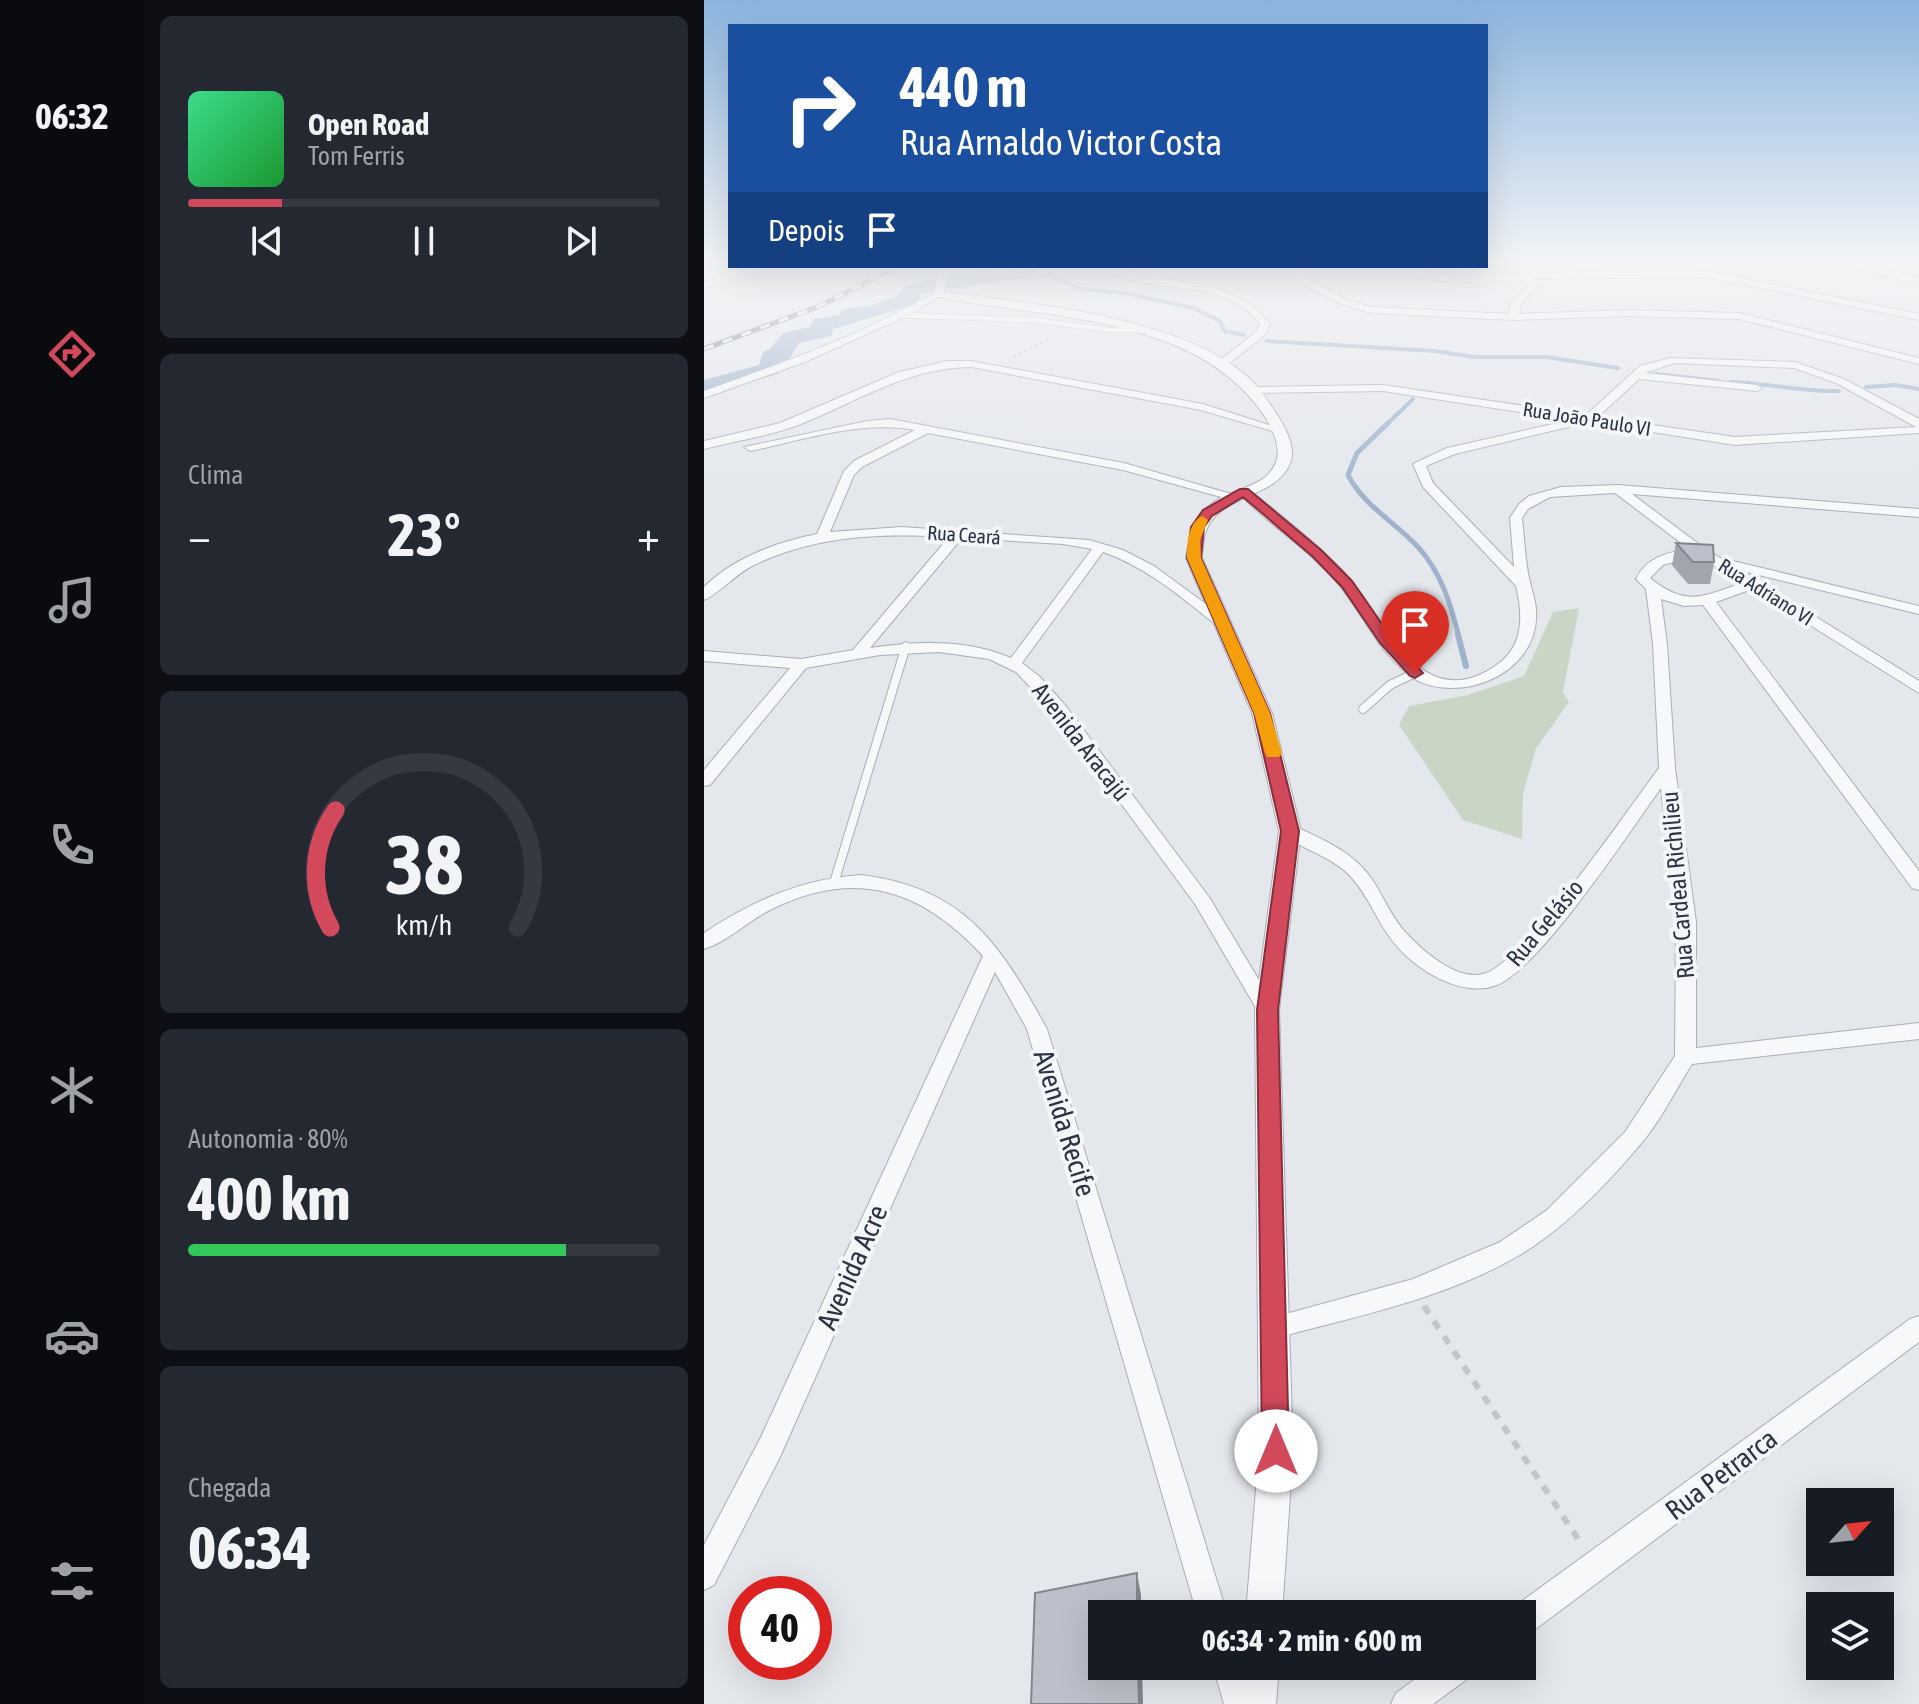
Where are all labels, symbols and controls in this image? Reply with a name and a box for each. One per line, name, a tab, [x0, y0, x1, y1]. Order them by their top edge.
text: 440 m	[900, 55, 1027, 119]
icon: right	[768, 56, 872, 160]
text: 06:32	[35, 95, 109, 137]
text: Open Road	[308, 107, 429, 141]
text: Rua Arnaldo Victor Costa	[900, 121, 1222, 163]
text: Tom Ferris	[308, 141, 405, 171]
icon: arrive	[860, 208, 904, 252]
text: Depois	[768, 213, 844, 247]
icon: previous	[245, 219, 289, 263]
icon: pause	[402, 219, 446, 263]
icon: next	[559, 219, 603, 263]
icon: directions	[44, 326, 100, 382]
street label: Rua João Paulo VI	[1521, 397, 1653, 440]
text: Clima	[188, 460, 243, 490]
text: 23°	[388, 500, 460, 569]
text: −	[188, 510, 211, 560]
text: +	[637, 510, 660, 560]
street label: Rua Ceará	[926, 520, 1002, 549]
street label: Rua Adriano VI	[1715, 553, 1818, 630]
icon: music	[44, 572, 100, 628]
pin	[1381, 591, 1449, 673]
icon: arrive	[1393, 603, 1437, 647]
street label: Avenida Aracajú	[1027, 677, 1136, 806]
street label: Rua Cardeal Richilieu	[1656, 790, 1699, 980]
text: 38	[385, 816, 463, 912]
icon: phone	[44, 817, 100, 873]
street label: Rua Gelásio	[1501, 874, 1589, 971]
text: km/h	[396, 908, 452, 941]
street label: Avenida Recife	[1028, 1046, 1102, 1200]
icon: climate	[44, 1062, 100, 1118]
text: Autonomia · 80%	[188, 1124, 348, 1154]
text: 400 km	[188, 1164, 350, 1233]
street label: Avenida Acre	[810, 1200, 894, 1334]
icon: car	[44, 1308, 100, 1364]
position arrow	[1234, 1409, 1318, 1493]
street label: Rua Petrarca	[1659, 1422, 1783, 1526]
text: Chegada	[188, 1473, 271, 1503]
north arrow	[1806, 1488, 1894, 1576]
map controls	[1806, 1488, 1894, 1680]
text: 06:34	[188, 1513, 311, 1582]
icon: filters	[44, 1553, 100, 1609]
speed limit sign: 40	[728, 1576, 832, 1680]
button: layers	[1806, 1592, 1894, 1680]
text: 06:34 · 2 min · 600 m	[1202, 1623, 1422, 1657]

